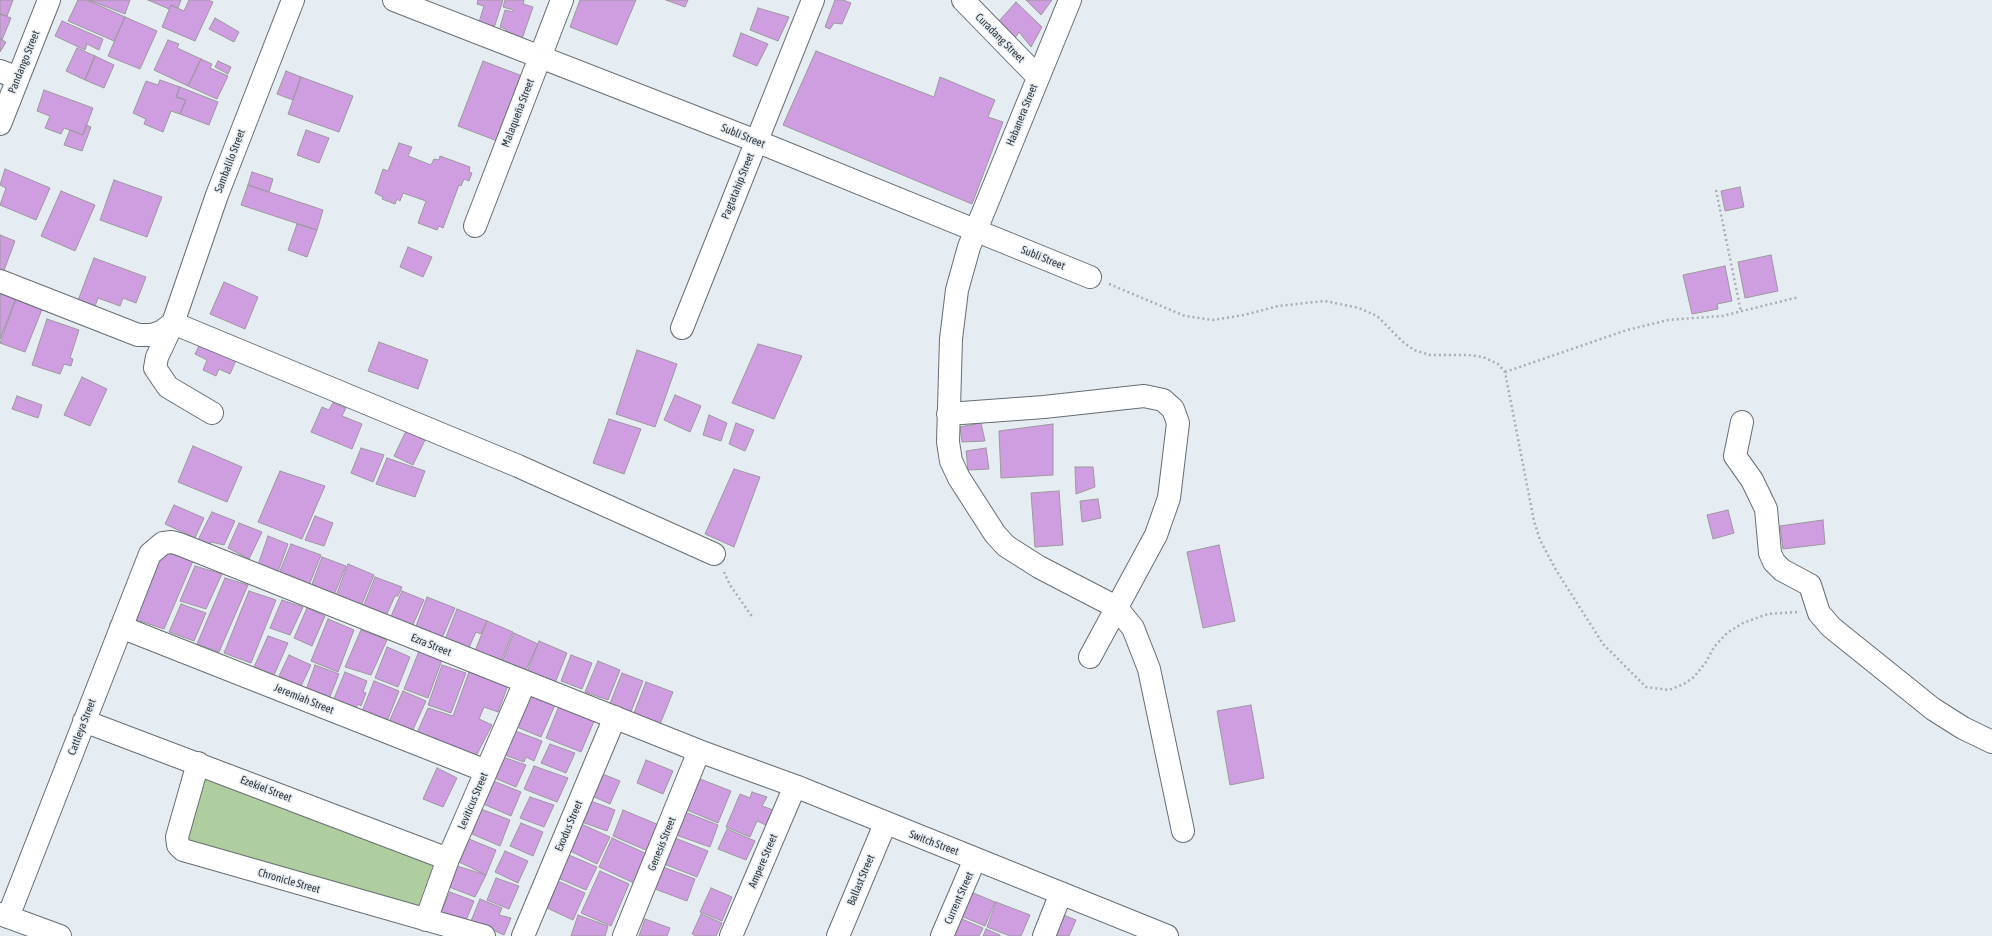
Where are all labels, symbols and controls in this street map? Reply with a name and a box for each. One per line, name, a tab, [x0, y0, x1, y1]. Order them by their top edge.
street label: Curadang Street	[973, 11, 1027, 65]
street label: Pandango Street	[5, 29, 43, 95]
street label: Malaqueña Street	[499, 77, 537, 149]
street label: Habanera Street	[1004, 82, 1040, 148]
street label: Subli Street	[719, 121, 767, 151]
street label: Sambalilo Street	[212, 127, 248, 195]
street label: Pagtatahip Street	[719, 151, 757, 221]
street label: Subli Street	[1019, 243, 1067, 273]
street label: Ezra Street	[409, 631, 453, 659]
street label: Jeremiah Street	[272, 681, 336, 717]
street label: Cattleya Street	[65, 697, 99, 757]
street label: Leviticus Street	[455, 770, 491, 832]
street label: Ezekiel Street	[238, 773, 294, 805]
street label: Exodus Street	[552, 798, 586, 854]
street label: Genesis Street	[645, 815, 679, 873]
street label: Switch Street	[907, 828, 961, 858]
street label: Ampere Street	[746, 832, 780, 890]
street label: Ballast Street	[844, 853, 878, 907]
street label: Chronicle Street	[256, 866, 322, 896]
street label: Current Street	[942, 870, 976, 926]

